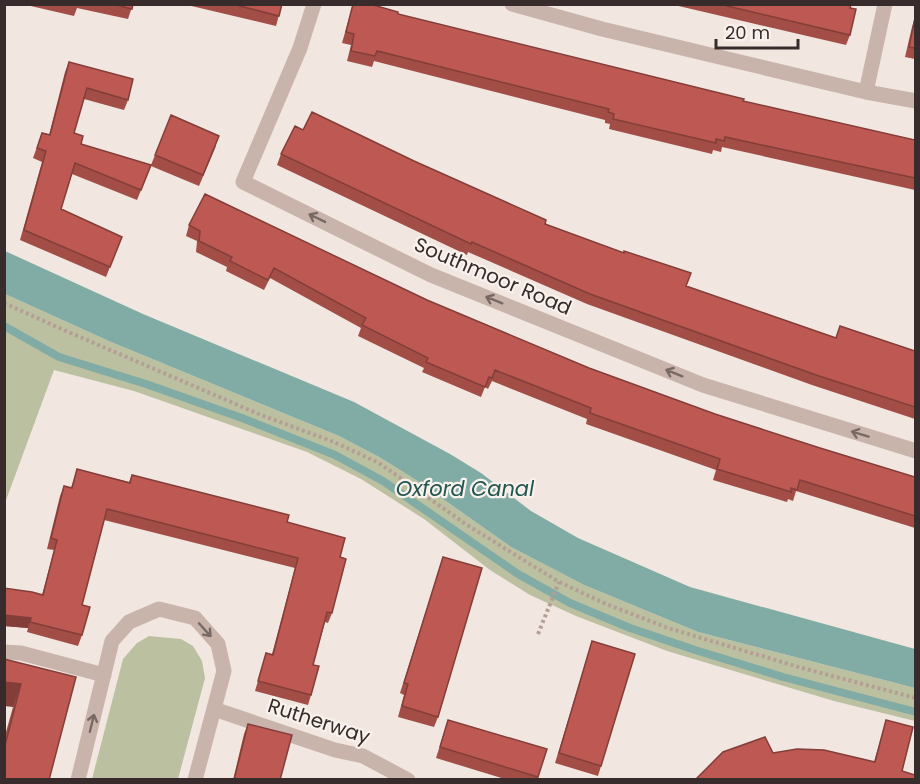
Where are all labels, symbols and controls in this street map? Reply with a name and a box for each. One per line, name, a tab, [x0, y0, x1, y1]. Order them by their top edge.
scale bar	[716, 12, 798, 50]
text: 20 m	[725, 20, 770, 45]
one-way arrow	[308, 212, 326, 224]
street label: Southmoor Road	[410, 230, 576, 322]
one-way arrow	[485, 294, 503, 305]
one-way arrow	[666, 367, 684, 378]
one-way arrow	[851, 428, 870, 439]
water label: Oxford Canal	[396, 474, 535, 503]
one-way arrow	[198, 622, 212, 637]
street label: Rutherway	[264, 691, 374, 751]
one-way arrow	[86, 714, 98, 733]

